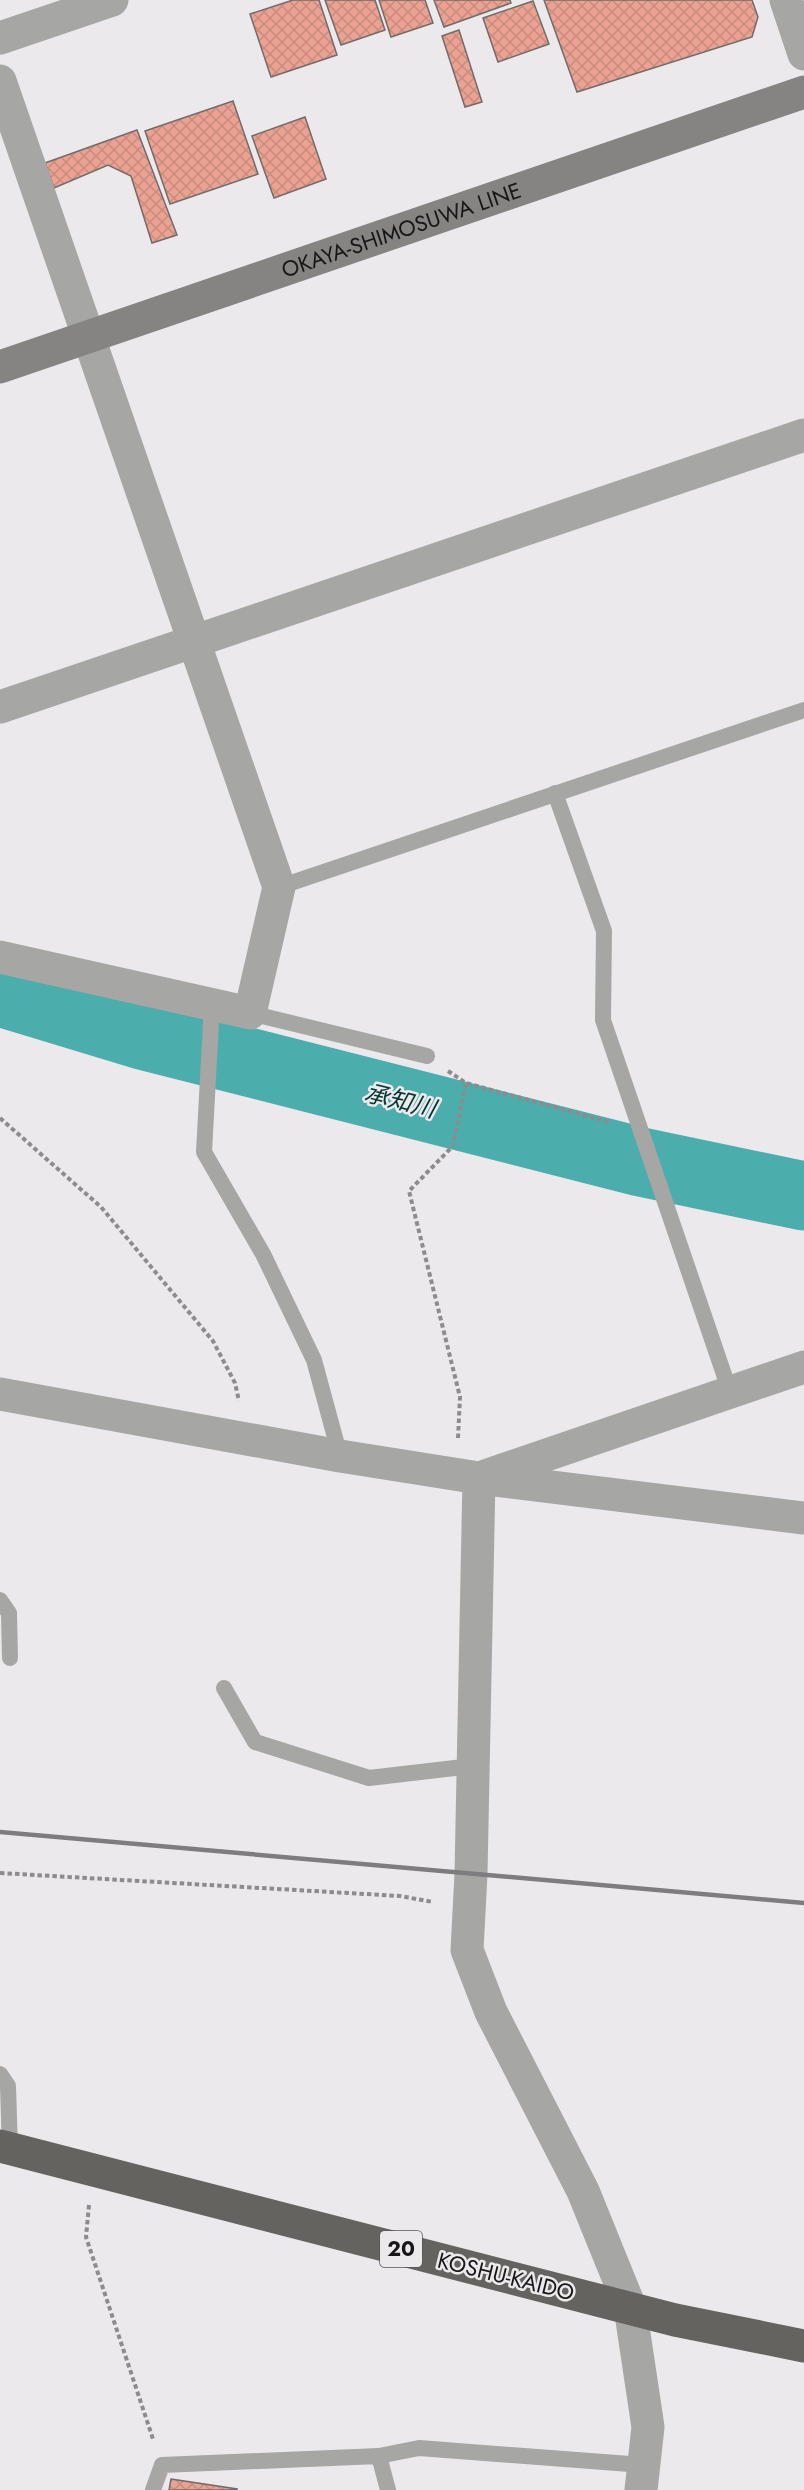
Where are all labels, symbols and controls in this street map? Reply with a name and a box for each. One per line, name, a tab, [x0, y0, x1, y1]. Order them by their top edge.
street label: OKAYA-SHIMOSUWA LINE	[277, 174, 525, 286]
water label: 承知川	[361, 1075, 442, 1127]
road number: 20	[380, 2231, 422, 2267]
street label: KOSHU-KAIDO	[434, 2244, 578, 2308]

